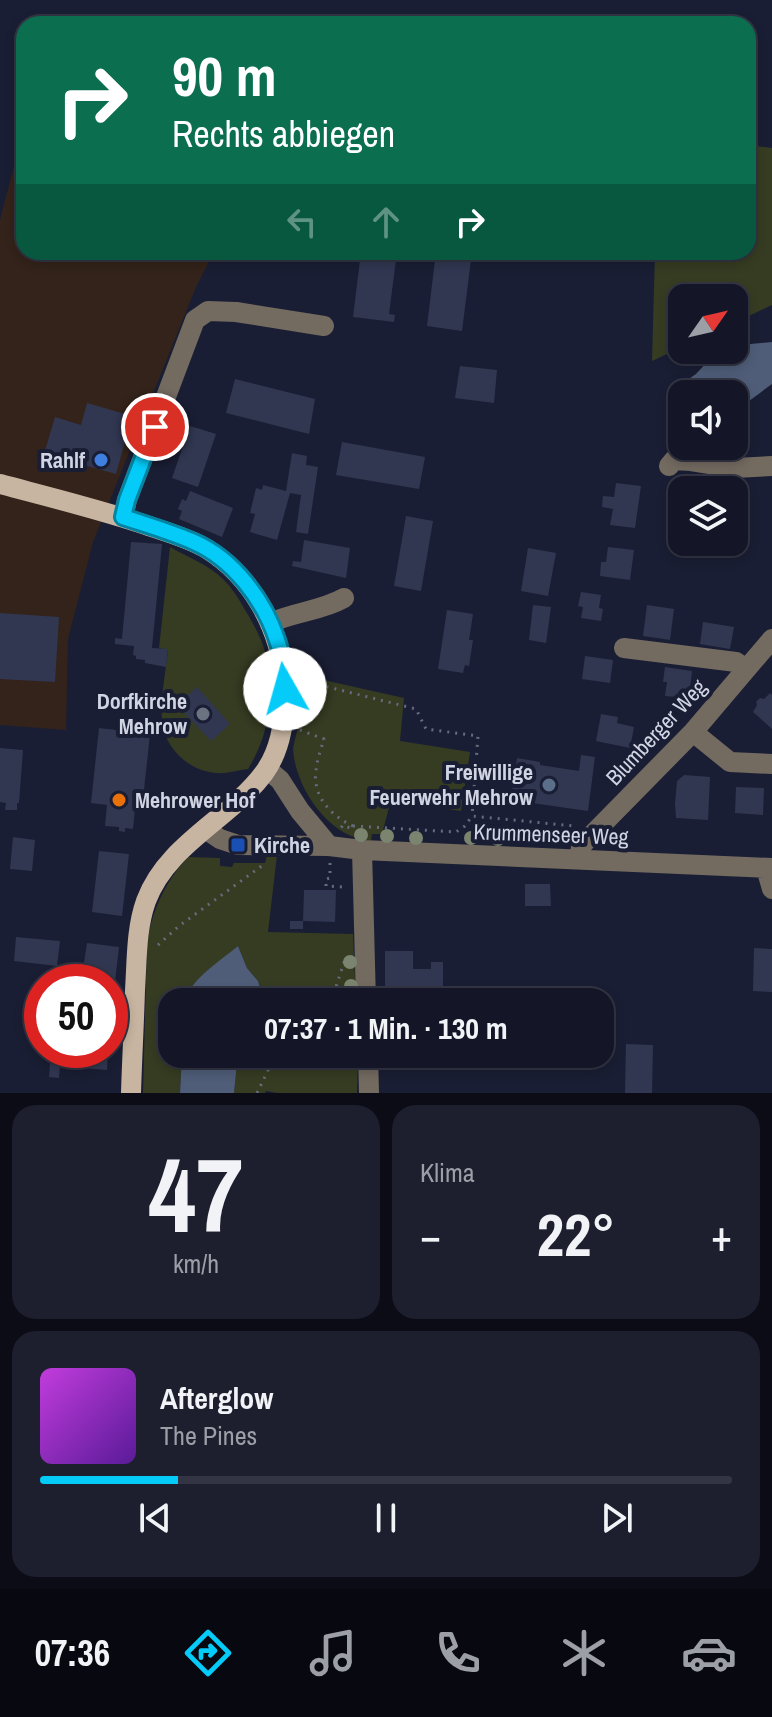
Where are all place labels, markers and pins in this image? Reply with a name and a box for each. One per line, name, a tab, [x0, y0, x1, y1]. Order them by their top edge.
pin	[121, 393, 189, 461]
place label: Rahlf	[40, 445, 85, 475]
marker: Rahlf	[92, 451, 110, 469]
place label: Dorfkirche Mehrow	[97, 686, 188, 741]
marker: Dorfkirche Mehrow	[194, 705, 212, 723]
place label: Freiwillige Feuerwehr Mehrow	[369, 757, 534, 812]
marker: Freiwillige Feuerwehr Mehrow	[540, 776, 558, 794]
place label: Mehrower Hof	[135, 785, 255, 815]
marker: Mehrower Hof	[110, 791, 128, 809]
place label: Kirche	[254, 830, 310, 860]
marker: Kirche	[229, 836, 247, 854]

